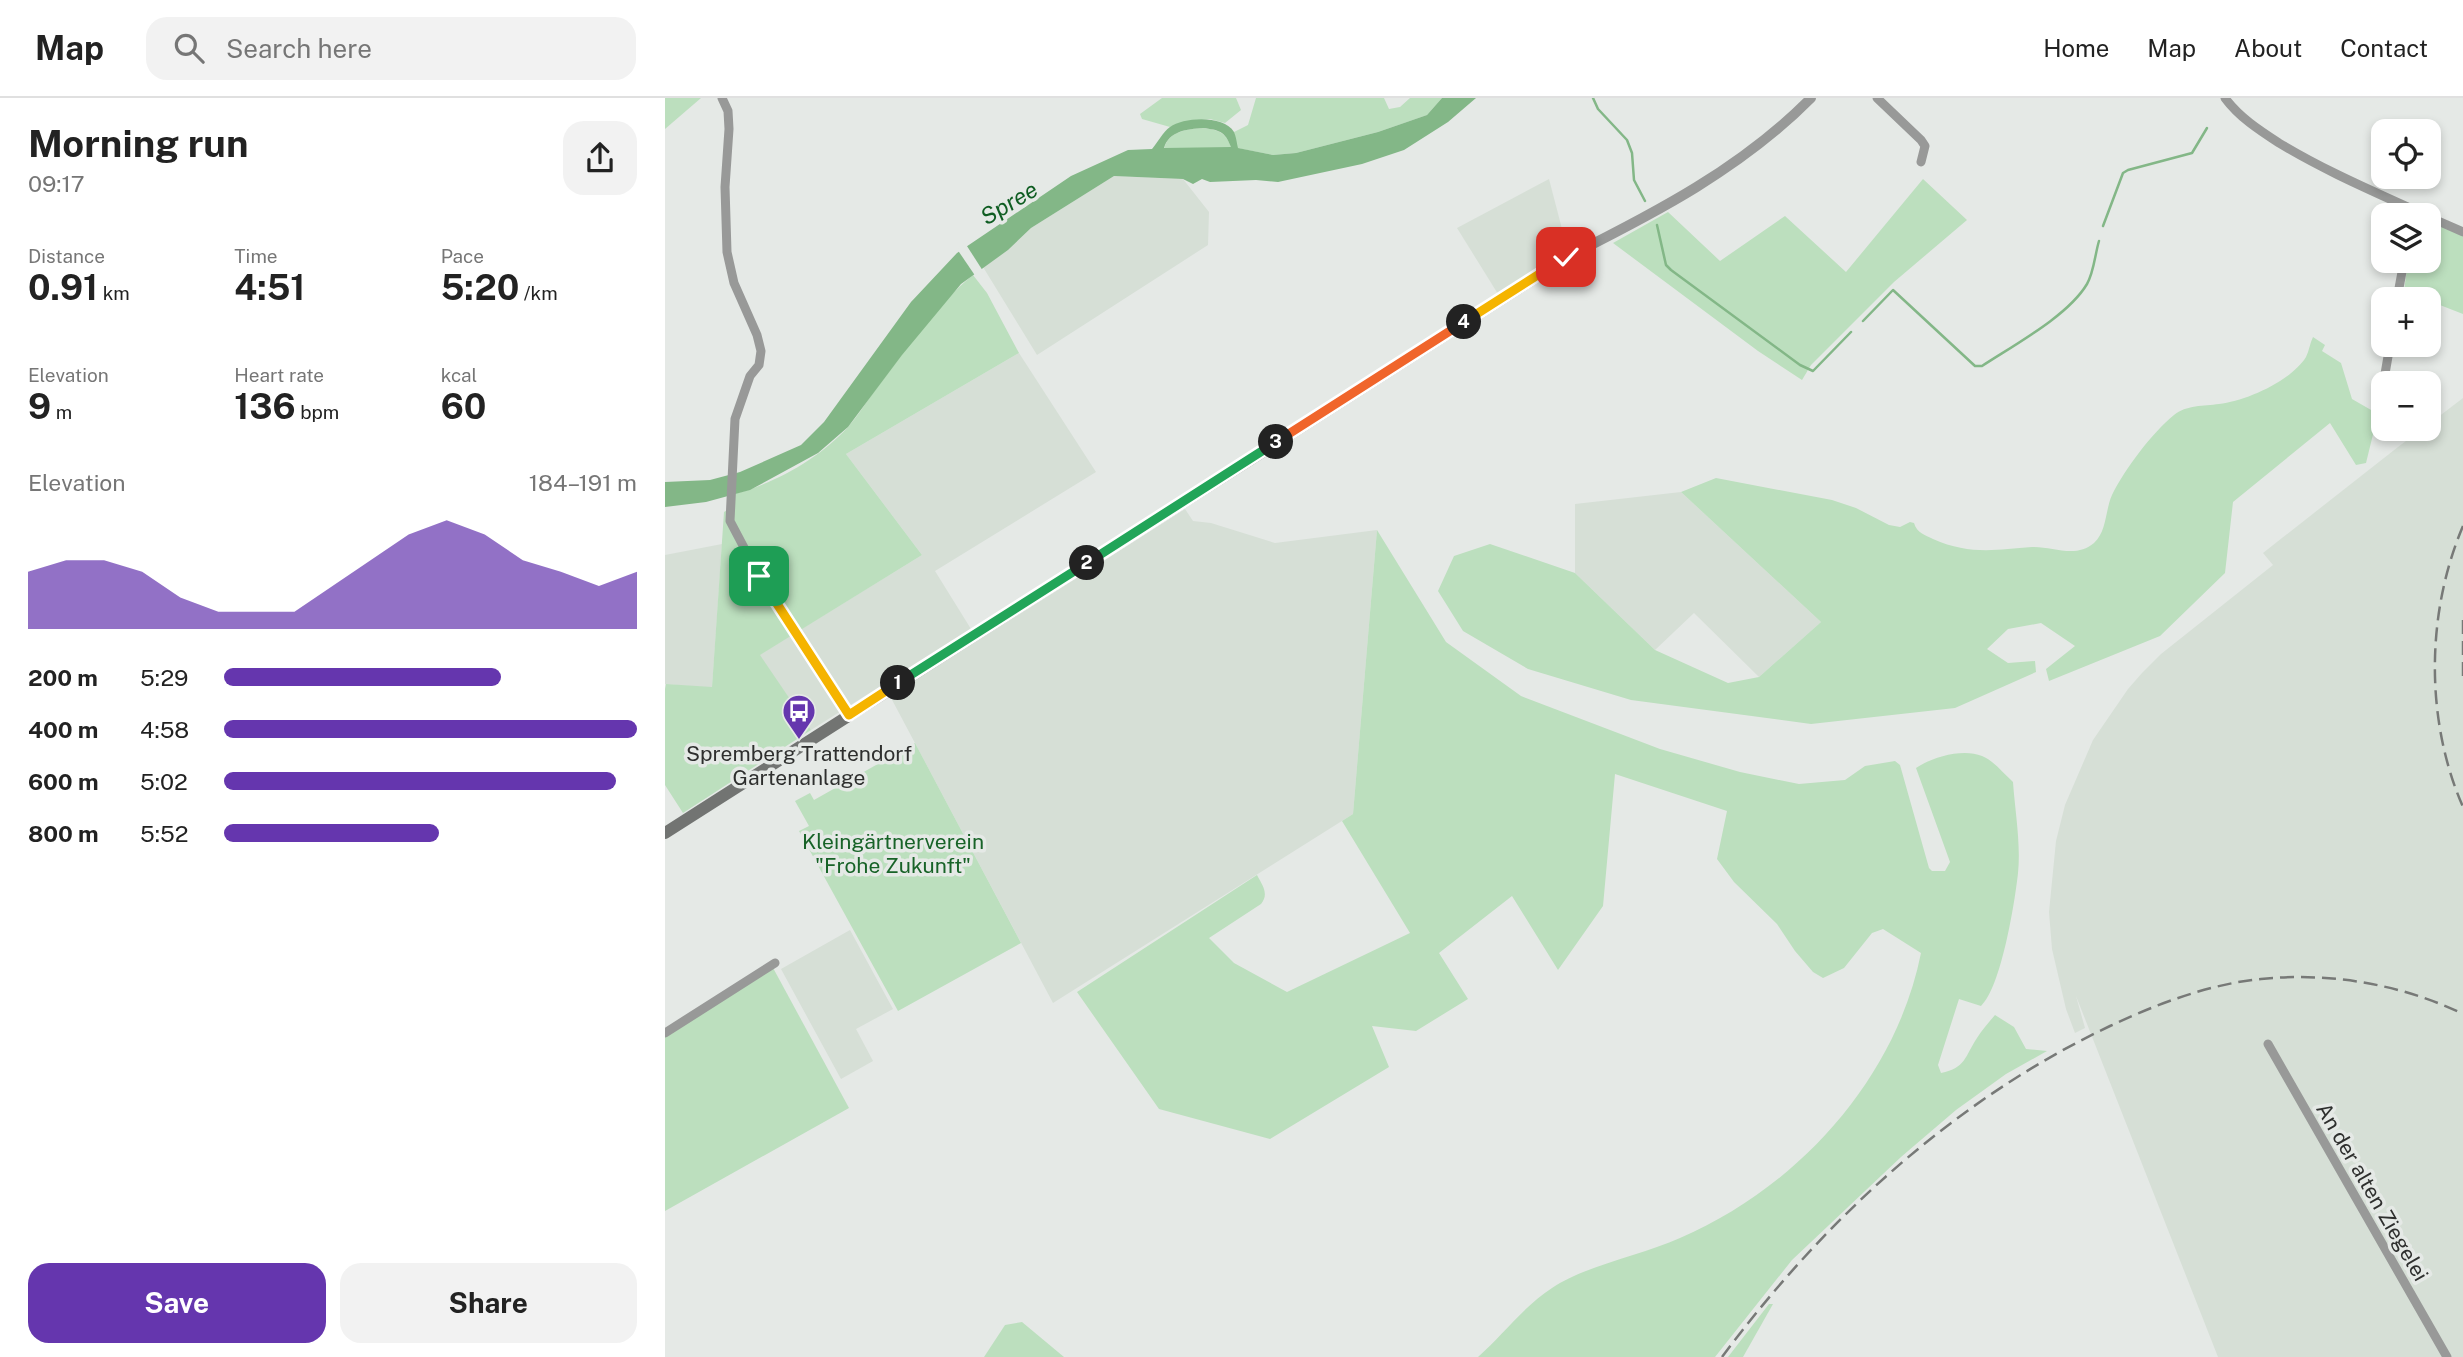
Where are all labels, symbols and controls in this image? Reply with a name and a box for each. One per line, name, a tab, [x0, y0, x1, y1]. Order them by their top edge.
search box	[146, 17, 636, 80]
text: Map	[35, 29, 104, 67]
icon: search	[170, 29, 208, 67]
text: Search here	[226, 33, 372, 64]
text: Home	[2043, 34, 2109, 62]
text: Map	[2147, 34, 2196, 62]
text: About	[2234, 34, 2302, 62]
text: Contact	[2340, 34, 2428, 62]
map controls	[2371, 119, 2441, 441]
button: locate	[2371, 119, 2441, 189]
text: Morning run	[28, 121, 249, 166]
button: share	[563, 121, 637, 195]
text: 09:17	[28, 170, 85, 197]
water label: Spree	[975, 175, 1042, 230]
button: layers	[2371, 203, 2441, 273]
pin	[1536, 227, 1596, 287]
icon: check	[1547, 238, 1585, 276]
text: Distance	[28, 245, 105, 267]
text: Time	[234, 245, 278, 267]
text: Pace	[441, 245, 484, 267]
text: 0.91	[28, 267, 98, 308]
text: 4:51	[234, 267, 305, 308]
text: 5:20	[441, 267, 519, 308]
text: km	[98, 282, 130, 304]
text: /km	[519, 282, 558, 304]
button: +	[2371, 287, 2441, 357]
pin: 4	[1447, 304, 1481, 340]
text: 4	[1457, 310, 1470, 332]
text: Elevation	[28, 364, 109, 386]
text: Heart rate	[234, 364, 324, 386]
text: kcal	[441, 364, 477, 386]
button: −	[2371, 371, 2441, 441]
text: 9	[28, 386, 51, 427]
text: 136	[234, 386, 296, 427]
text: 60	[441, 386, 486, 427]
text: m	[51, 401, 72, 423]
text: bpm	[296, 401, 339, 423]
pin: 3	[1259, 424, 1293, 460]
text: 3	[1269, 430, 1282, 452]
text: Elevation	[28, 469, 126, 496]
text: 184–191 m	[529, 469, 637, 496]
pin	[729, 546, 789, 606]
pin: 2	[1069, 546, 1105, 580]
text: 2	[1080, 551, 1093, 573]
icon: arrive	[740, 557, 778, 595]
text: 200 m	[28, 664, 98, 691]
text: 5:29	[140, 664, 188, 691]
pin: 1	[881, 666, 915, 700]
text: 1	[893, 671, 902, 693]
bus stop icon: Spremberg Trattendorf Gartenanlage	[780, 692, 818, 741]
text: 400 m	[28, 716, 98, 743]
text: 4:58	[140, 716, 189, 743]
place label: Spremberg Trattendorf Gartenanlage	[686, 741, 912, 790]
text: 600 m	[28, 768, 98, 795]
text: 5:02	[140, 768, 188, 795]
text: 800 m	[28, 820, 99, 847]
text: 5:52	[140, 820, 188, 847]
park label: Kleingärtnerverein "Frohe Zukunft"	[802, 829, 984, 878]
street label: An der alten Ziegelei	[2311, 1098, 2434, 1285]
button: Save	[28, 1263, 326, 1343]
button: Share	[340, 1263, 637, 1343]

